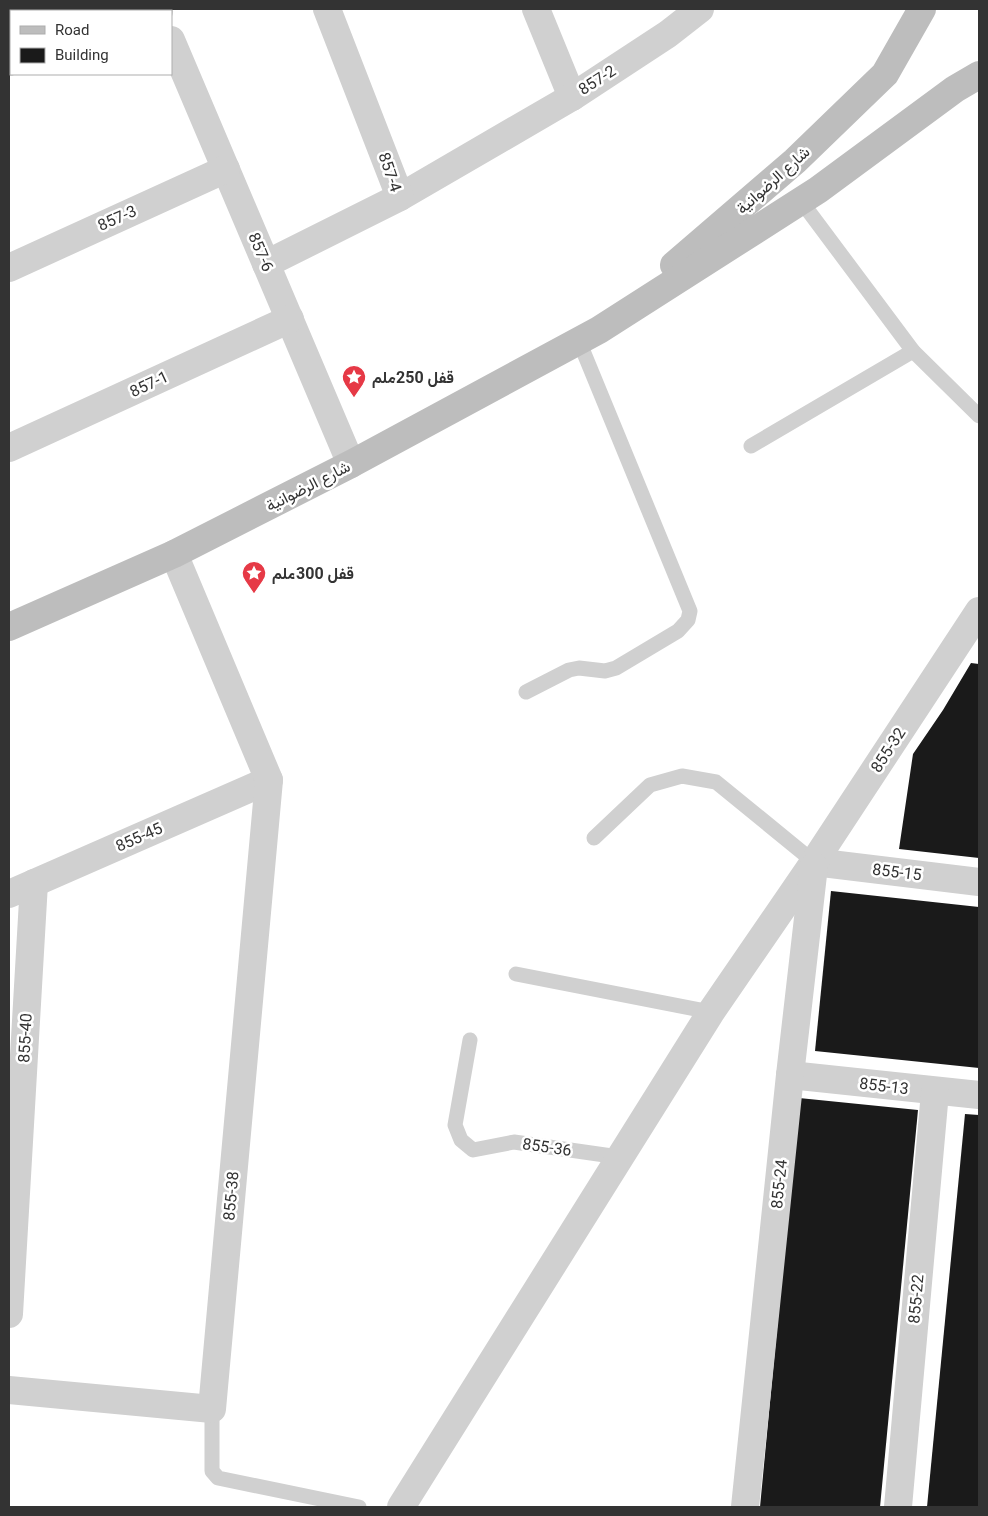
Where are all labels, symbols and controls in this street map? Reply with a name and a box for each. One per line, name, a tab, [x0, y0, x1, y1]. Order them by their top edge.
legend	[10, 10, 172, 75]
text: Road	[55, 21, 89, 39]
text: Building	[55, 46, 109, 64]
street label: 857-2	[575, 61, 619, 99]
street label: شارع الرضوانية	[732, 142, 815, 219]
street label: 857-4	[374, 150, 406, 194]
street label: 857-3	[95, 201, 139, 235]
street label: 857-6	[244, 230, 278, 274]
place icon: قفل 250ملم	[341, 364, 367, 398]
street label: 857-1	[127, 367, 171, 401]
place label: قفل 250ملم	[372, 368, 454, 388]
street label: شارع الرضوانية	[263, 457, 354, 517]
place icon: قفل 300ملم	[241, 560, 267, 594]
place label: قفل 300ملم	[272, 564, 354, 584]
street label: 855-32	[867, 724, 909, 776]
street label: 855-45	[113, 818, 165, 856]
street label: 855-15	[871, 860, 923, 884]
street label: 855-40	[14, 1013, 36, 1063]
street label: 855-13	[858, 1074, 910, 1098]
street label: 855-36	[521, 1134, 573, 1160]
street label: 855-24	[767, 1158, 791, 1210]
street label: 855-38	[219, 1171, 243, 1221]
street label: 855-22	[904, 1274, 928, 1324]

